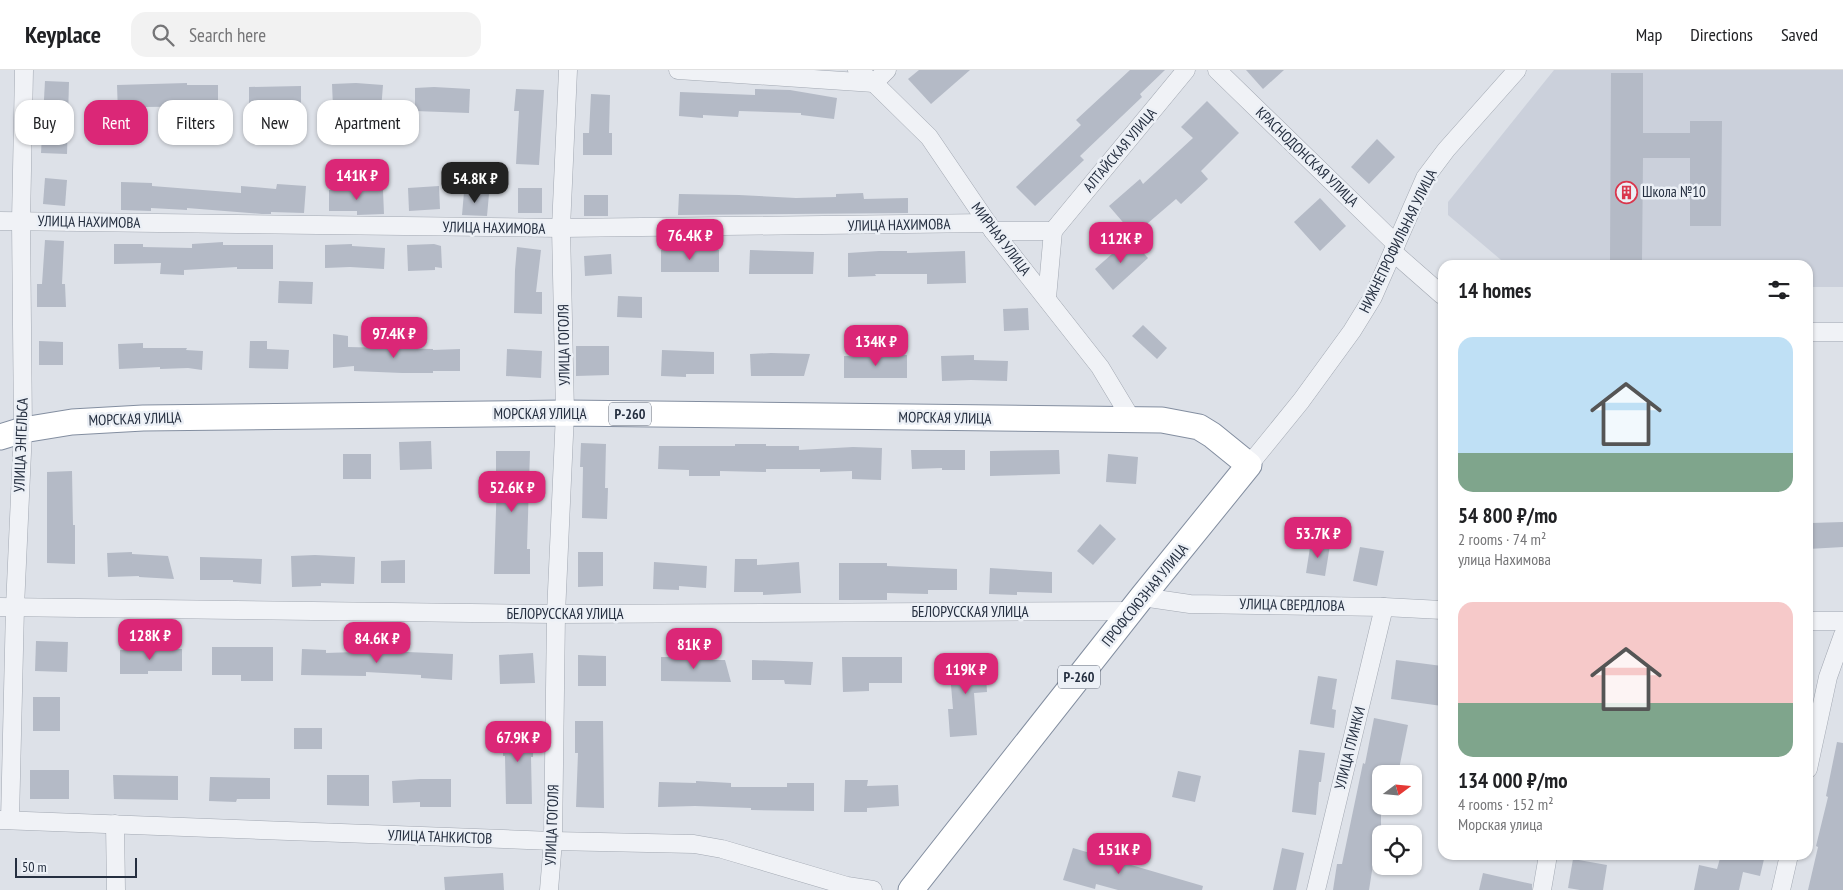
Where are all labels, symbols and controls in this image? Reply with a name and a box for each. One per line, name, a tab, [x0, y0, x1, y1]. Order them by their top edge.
search box	[131, 12, 481, 57]
text: Keyplace	[25, 19, 101, 50]
icon: search	[149, 21, 177, 49]
text: Search here	[189, 23, 266, 47]
text: Map	[1636, 23, 1662, 46]
text: Directions	[1690, 23, 1753, 46]
text: Saved	[1781, 23, 1818, 46]
chip: Buy	[15, 100, 74, 145]
chip: Rent	[84, 100, 148, 145]
chip: Filters	[158, 100, 233, 145]
chip: New	[243, 100, 307, 145]
chip: Apartment	[317, 100, 419, 145]
street label: АЛТАЙСКАЯ УЛИЦА	[1079, 103, 1161, 196]
street label: КРАСНОДОНСКАЯ УЛИЦА	[1252, 103, 1363, 211]
pin: 141K ₽	[316, 158, 398, 201]
pin: 54.8K ₽	[429, 162, 521, 204]
text: 141K ₽	[336, 165, 378, 185]
street label: НИЖНЕПРОФИЛЬНАЯ УЛИЦА	[1354, 165, 1441, 316]
text: 54.8K ₽	[452, 168, 498, 188]
building icon: Школа №10	[1614, 180, 1638, 204]
place label: Школа №10	[1642, 182, 1706, 201]
street label: МИРНАЯ УЛИЦА	[968, 198, 1036, 280]
street label: УЛИЦА НАХИМОВА	[37, 211, 142, 232]
street label: УЛИЦА НАХИМОВА	[847, 214, 952, 235]
street label: УЛИЦА НАХИМОВА	[442, 217, 547, 238]
pin: 76.4K ₽	[644, 218, 736, 261]
pin: 112K ₽	[1080, 222, 1162, 264]
text: 76.4K ₽	[667, 225, 713, 245]
text: 112K ₽	[1100, 228, 1142, 248]
icon: filters	[1765, 276, 1793, 304]
text: 14 homes	[1458, 277, 1531, 304]
street label: УЛИЦА ГОГОЛЯ	[553, 304, 574, 386]
pin: 97.4K ₽	[348, 316, 440, 359]
text: 97.4K ₽	[372, 323, 416, 343]
pin: 134K ₽	[835, 324, 917, 367]
text: 134K ₽	[855, 331, 897, 351]
icon: home	[1581, 369, 1671, 459]
street label: УЛИЦА ЭНГЕЛЬСА	[9, 396, 32, 493]
road number: Р-260	[609, 402, 651, 426]
street label: МОРСКАЯ УЛИЦА	[493, 404, 587, 423]
street label: МОРСКАЯ УЛИЦА	[88, 407, 183, 430]
street label: МОРСКАЯ УЛИЦА	[898, 407, 993, 428]
pin: 52.6K ₽	[466, 470, 558, 513]
text: 52.6K ₽	[489, 477, 535, 497]
text: 54 800 ₽/mo	[1458, 502, 1557, 529]
pin: 53.7K ₽	[1272, 516, 1364, 559]
text: 53.7K ₽	[1295, 523, 1341, 543]
text: 2 rooms · 74 m²	[1458, 529, 1546, 549]
street label: ПРОФСОЮЗНАЯ УЛИЦА	[1097, 539, 1192, 650]
text: улица Нахимова	[1458, 549, 1551, 569]
street label: УЛИЦА СВЕРДЛОВА	[1239, 594, 1346, 615]
street label: БЕЛОРУССКАЯ УЛИЦА	[911, 602, 1029, 621]
street label: БЕЛОРУССКАЯ УЛИЦА	[506, 604, 624, 623]
pin: 128K ₽	[109, 618, 191, 661]
pin: 84.6K ₽	[331, 622, 423, 664]
text: 128K ₽	[129, 625, 171, 645]
text: 84.6K ₽	[354, 628, 400, 648]
pin: 81K ₽	[659, 628, 729, 670]
text: 81K ₽	[677, 634, 711, 654]
icon: home	[1581, 634, 1671, 724]
pin: 119K ₽	[925, 652, 1007, 695]
text: 119K ₽	[945, 659, 987, 679]
road number: Р-260	[1058, 666, 1100, 688]
street label: УЛИЦА ГЛИНКИ	[1330, 704, 1369, 791]
pin: 67.9K ₽	[472, 720, 564, 763]
text: 67.9K ₽	[496, 727, 540, 747]
north arrow	[1372, 765, 1422, 815]
map controls	[1372, 765, 1422, 875]
text: 134 000 ₽/mo	[1458, 767, 1567, 794]
street label: УЛИЦА ГОГОЛЯ	[541, 784, 562, 866]
text: 4 rooms · 152 m²	[1458, 794, 1554, 814]
text: Морская улица	[1458, 814, 1543, 834]
street label: УЛИЦА ТАНКИСТОВ	[387, 825, 493, 848]
button: locate	[1372, 825, 1422, 875]
pin: 151K ₽	[1078, 832, 1160, 875]
text: 151K ₽	[1098, 839, 1140, 859]
scale bar	[15, 855, 138, 878]
text: 50 m	[22, 858, 47, 876]

